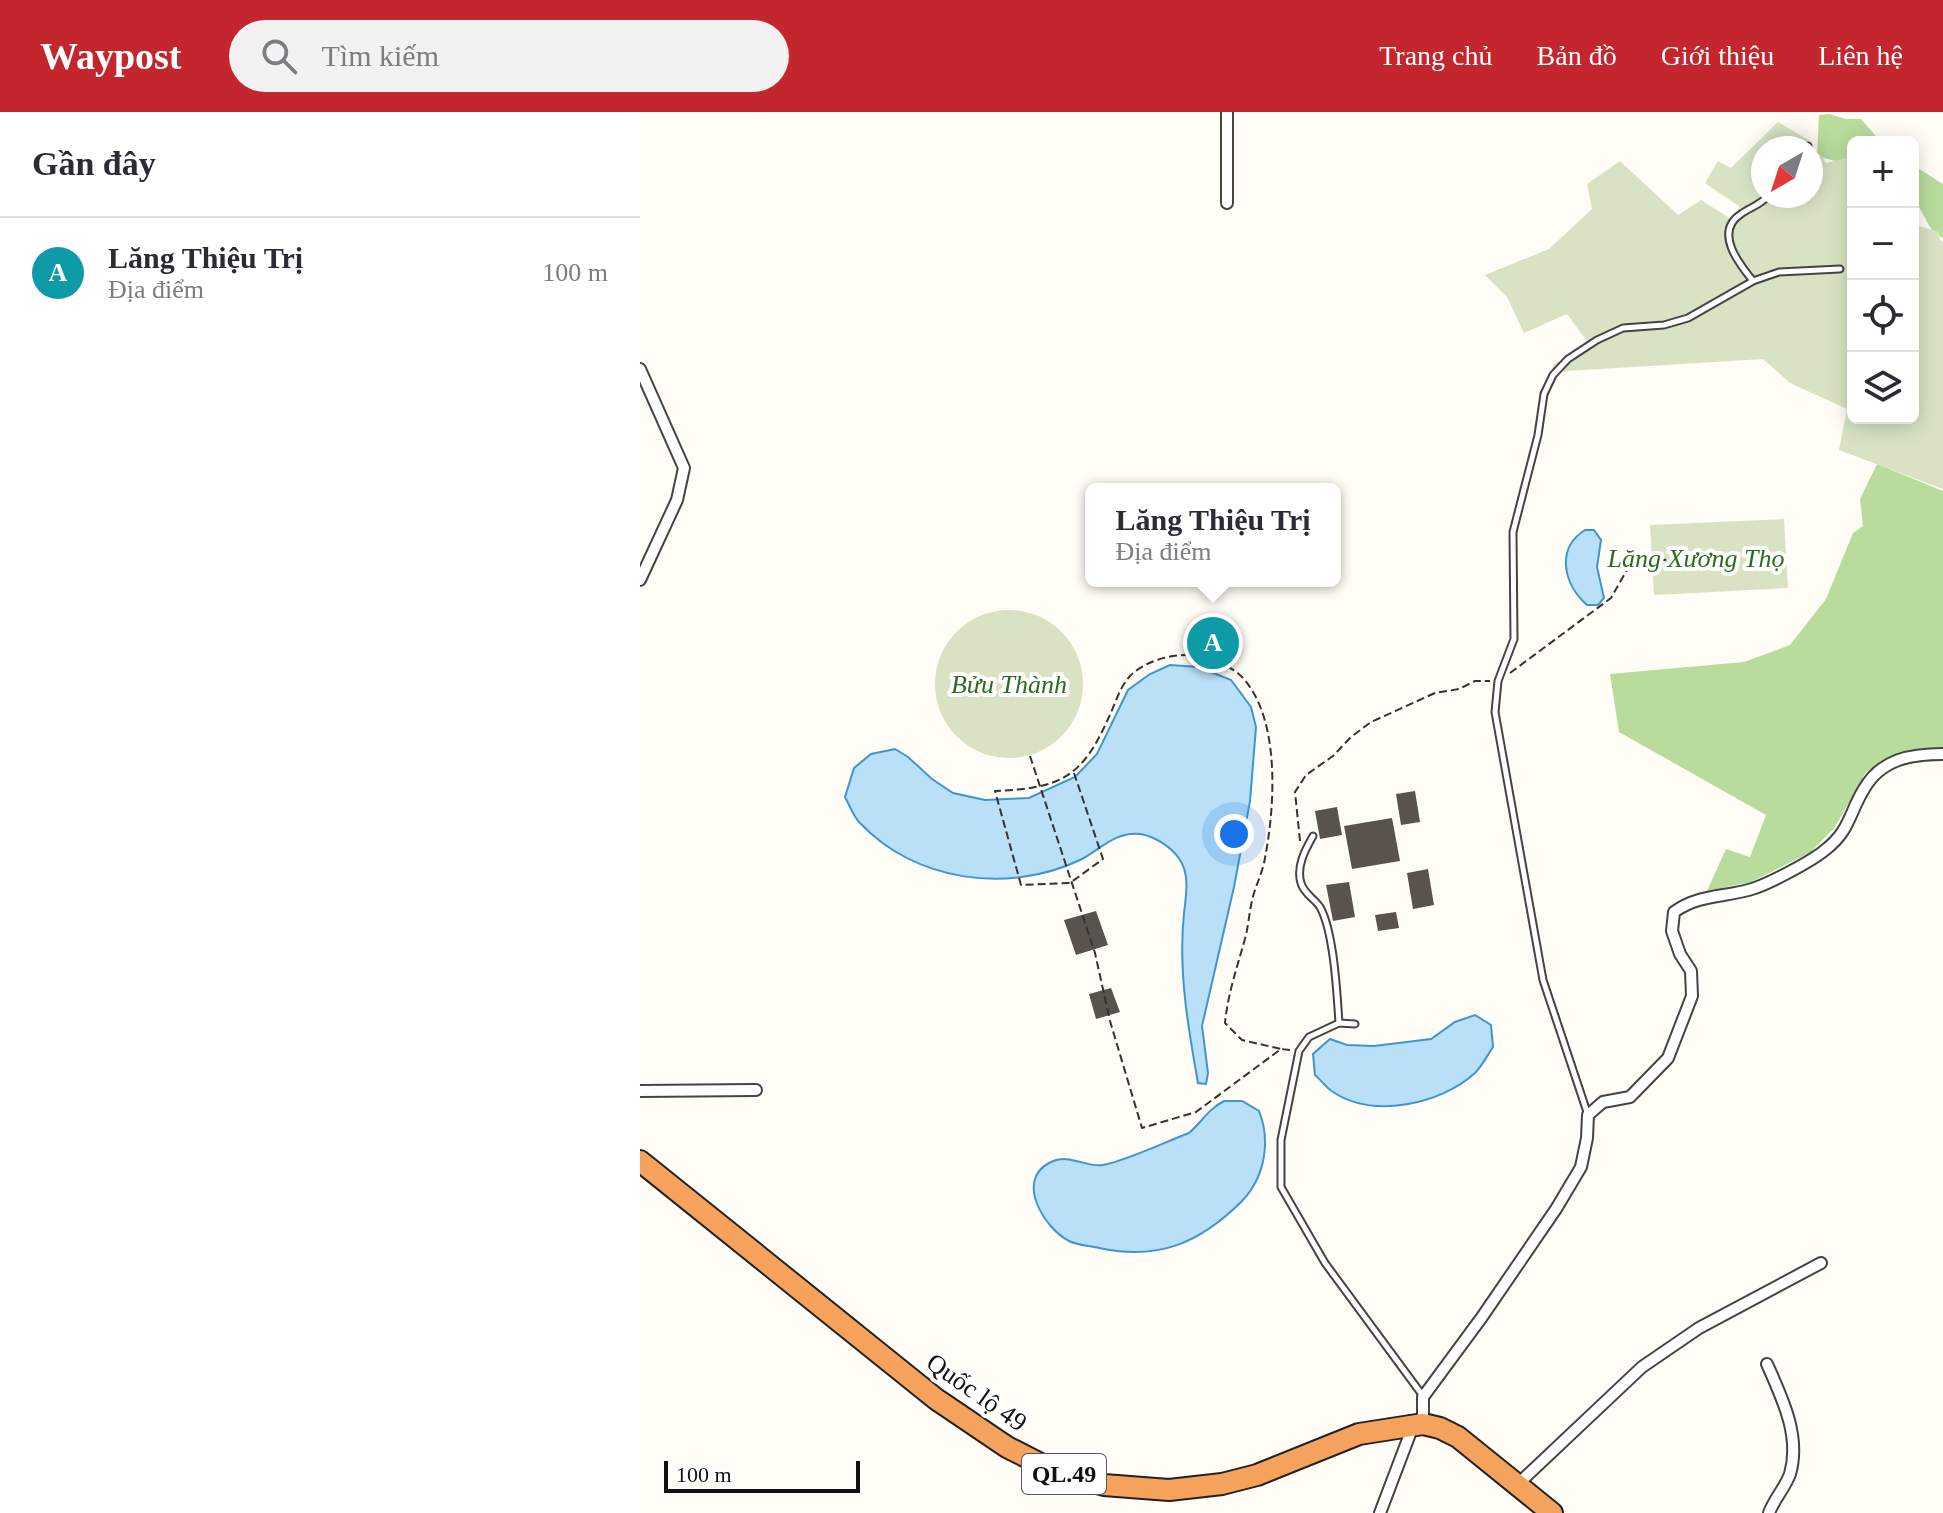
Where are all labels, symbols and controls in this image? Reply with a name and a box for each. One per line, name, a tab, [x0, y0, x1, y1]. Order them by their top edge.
search box	[229, 20, 789, 92]
icon: search	[257, 34, 301, 78]
text: Waypost	[40, 35, 181, 77]
text: Tìm kiếm	[321, 39, 439, 72]
text: Trang chủ	[1379, 40, 1493, 71]
text: Bản đồ	[1537, 40, 1617, 71]
text: Giới thiệu	[1661, 40, 1774, 71]
text: Liên hệ	[1818, 40, 1903, 71]
north arrow	[1751, 136, 1823, 208]
map controls	[1847, 136, 1919, 424]
button: +	[1847, 136, 1919, 208]
text: Gần đây	[32, 145, 156, 182]
button: −	[1847, 208, 1919, 280]
text: Lăng Thiệu Trị	[108, 241, 303, 274]
text: A	[49, 258, 67, 287]
text: 100 m	[542, 258, 608, 287]
text: Địa điểm	[108, 275, 204, 304]
button: locate	[1847, 280, 1919, 352]
button: layers	[1847, 352, 1919, 424]
popup	[1085, 483, 1341, 587]
text: Lăng Thiệu Trị	[1115, 503, 1311, 536]
text: Địa điểm	[1115, 537, 1211, 566]
park label: Lăng Xương Thọ	[1607, 544, 1784, 573]
pin: A	[1187, 613, 1239, 673]
park label: Bửu Thành	[951, 670, 1067, 699]
your location	[1214, 814, 1254, 854]
street label: Quốc lộ 49	[921, 1347, 1032, 1437]
road number: QL.49	[1022, 1454, 1106, 1494]
scale bar	[664, 1457, 860, 1493]
text: 100 m	[676, 1462, 732, 1487]

